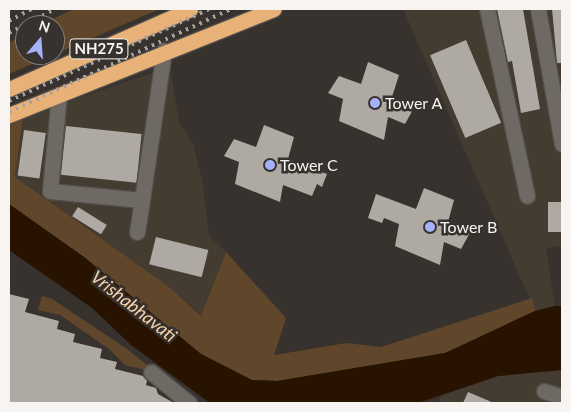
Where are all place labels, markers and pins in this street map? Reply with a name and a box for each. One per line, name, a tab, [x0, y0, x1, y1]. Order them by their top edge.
place label: Tower A	[385, 93, 443, 113]
marker: Tower A	[369, 97, 381, 109]
place label: Tower C	[280, 155, 338, 175]
marker: Tower C	[264, 159, 276, 171]
place label: Tower B	[440, 217, 498, 237]
marker: Tower B	[424, 221, 436, 233]

